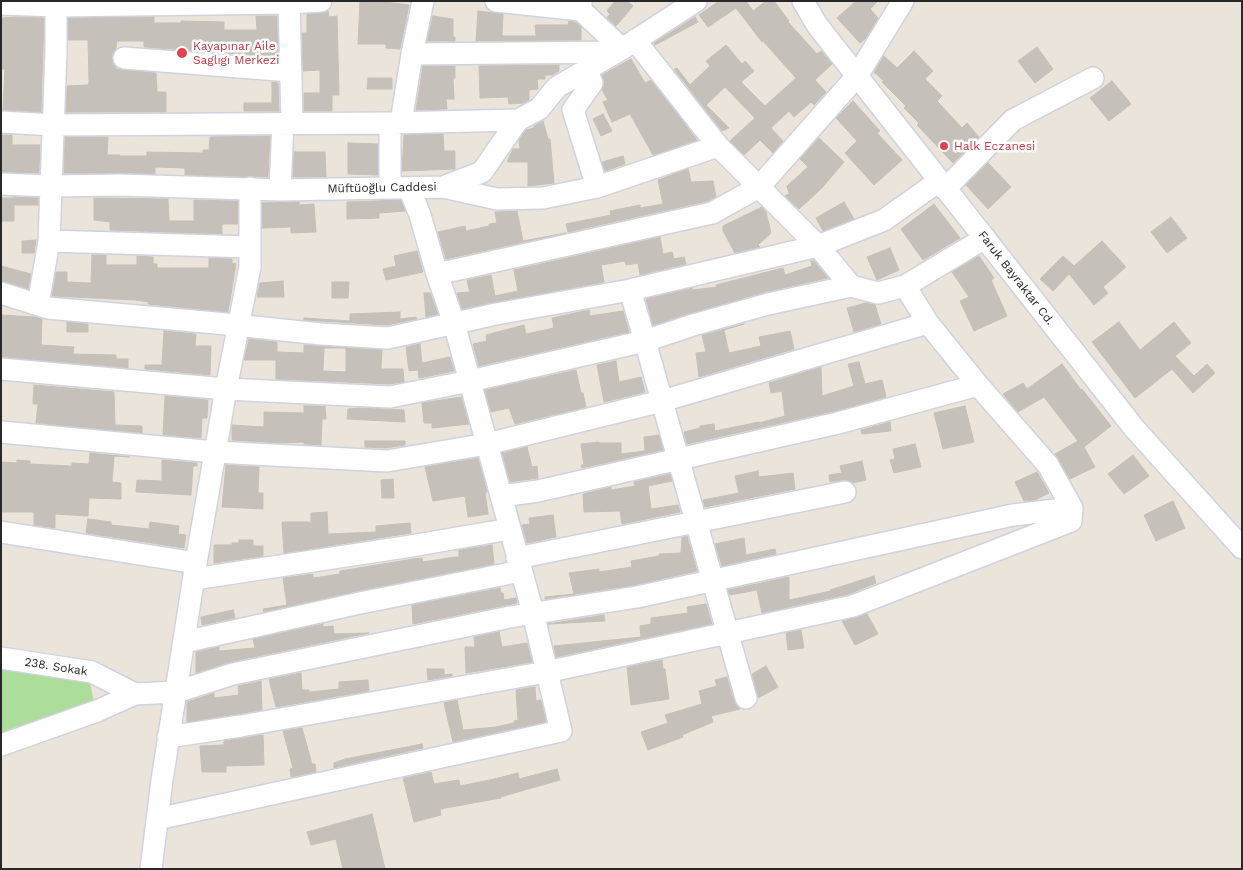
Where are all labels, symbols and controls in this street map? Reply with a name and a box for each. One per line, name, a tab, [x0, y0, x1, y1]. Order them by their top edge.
place label: Kayapınar Aile Saglıgı Merkezi	[193, 39, 279, 67]
marker: Kayapınar Aile Saglıgı Merkezi	[175, 46, 189, 60]
place label: Halk Eczanesi	[954, 139, 1035, 153]
marker: Halk Eczanesi	[938, 140, 950, 152]
street label: Müftüoğlu Caddesi	[327, 180, 437, 196]
street label: Faruk Bayraktar Cd.	[975, 228, 1057, 328]
street label: 238. Sokak	[23, 655, 89, 679]

